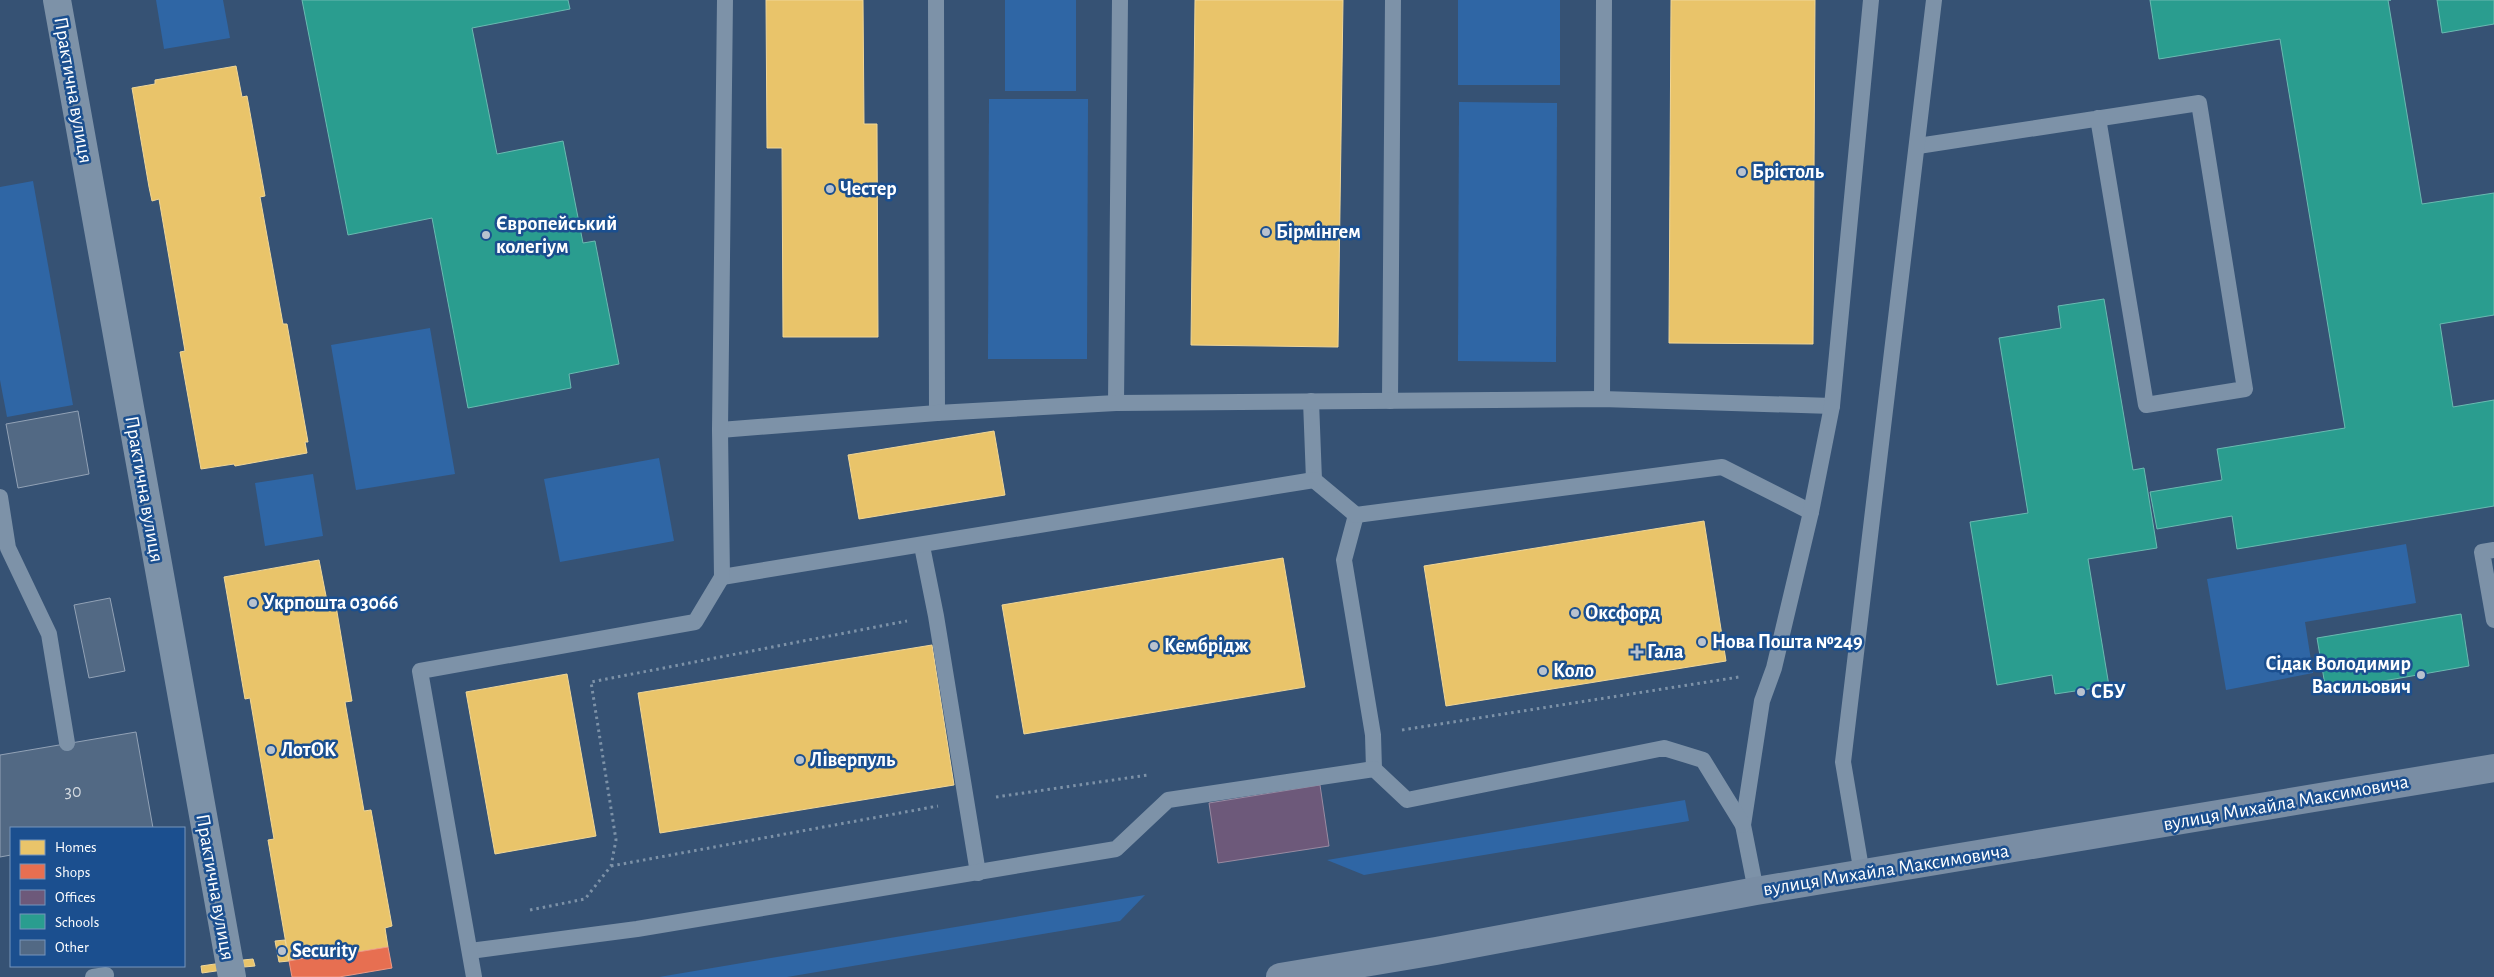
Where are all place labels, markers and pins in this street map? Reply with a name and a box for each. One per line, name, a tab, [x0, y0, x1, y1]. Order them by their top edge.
place label: Брістоль	[1752, 162, 1825, 182]
marker: Брістоль	[1736, 166, 1748, 178]
place label: Честер	[840, 179, 897, 199]
marker: Честер	[824, 183, 836, 195]
place label: Європейський колегіум	[496, 214, 617, 257]
place label: Бірмінгем	[1276, 222, 1361, 242]
marker: Бірмінгем	[1260, 226, 1272, 238]
marker: Європейський колегіум	[480, 229, 492, 241]
place label: Укрпошта 03066	[263, 593, 398, 613]
marker: Укрпошта 03066	[247, 597, 259, 609]
place label: Оксфорд	[1585, 603, 1660, 623]
marker: Оксфорд	[1569, 607, 1581, 619]
place label: Нова Пошта №249	[1712, 632, 1863, 652]
place label: Кембрідж	[1164, 636, 1249, 656]
marker: Нова Пошта №249	[1696, 636, 1708, 648]
marker: Кембрідж	[1148, 640, 1160, 652]
place label: Гала	[1647, 642, 1684, 662]
marker: Гала	[1631, 646, 1643, 658]
place label: Сідак Володимир Васильович	[2265, 654, 2411, 697]
place label: Коло	[1553, 661, 1594, 681]
marker: Коло	[1537, 665, 1549, 677]
marker: Сідак Володимир Васильович	[2415, 669, 2427, 681]
place label: СБУ	[2091, 682, 2126, 702]
marker: СБУ	[2075, 686, 2087, 698]
place label: ЛотОК	[281, 740, 336, 760]
marker: ЛотОК	[265, 744, 277, 756]
place label: Ліверпуль	[810, 750, 896, 770]
marker: Ліверпуль	[794, 754, 806, 766]
place label: Security	[292, 941, 357, 961]
marker: Security	[276, 945, 288, 957]

